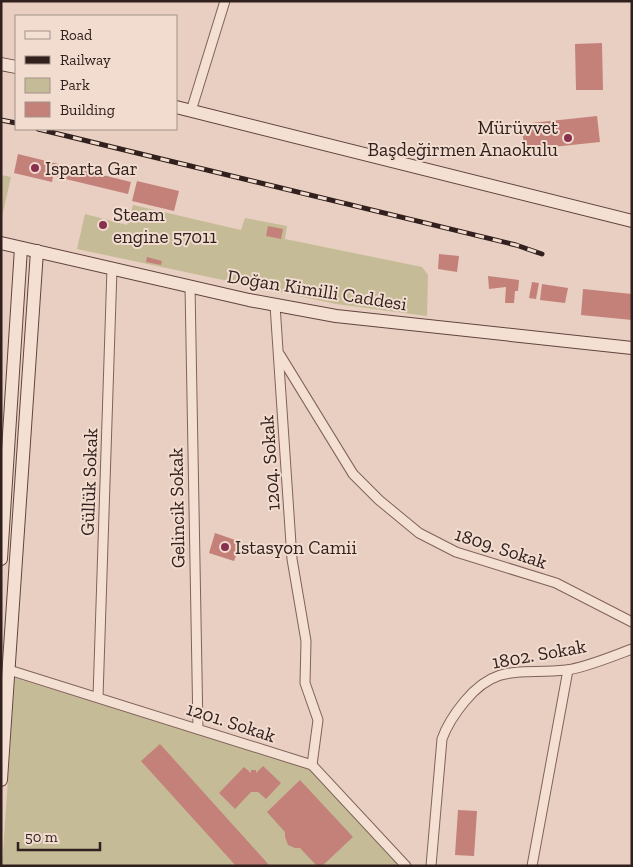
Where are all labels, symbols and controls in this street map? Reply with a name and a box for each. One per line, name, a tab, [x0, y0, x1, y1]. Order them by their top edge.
legend	[15, 15, 178, 130]
text: Road	[60, 26, 93, 44]
text: Railway	[60, 51, 111, 69]
text: Park	[60, 76, 90, 94]
text: Building	[60, 101, 115, 119]
place label: Mürüvvet Başdeğirmen Anaokulu	[368, 116, 558, 161]
marker: Mürüvvet Başdeğirmen Anaokulu	[562, 132, 574, 144]
place label: Isparta Gar	[45, 157, 138, 180]
marker: Isparta Gar	[29, 162, 41, 174]
place label: Steam engine 57011	[113, 203, 217, 248]
marker: Steam engine 57011	[97, 219, 109, 231]
street label: Doğan Kimilli Caddesi	[225, 264, 409, 316]
street label: 1204. Sokak	[255, 414, 285, 511]
street label: Güllük Sokak	[76, 428, 102, 536]
street label: Gelincik Sokak	[164, 447, 190, 568]
street label: 1809. Sokak	[452, 522, 550, 574]
place label: Istasyon Camii	[235, 536, 357, 559]
marker: Istasyon Camii	[219, 541, 231, 553]
street label: 1802. Sokak	[490, 634, 588, 674]
street label: 1201. Sokak	[183, 697, 279, 747]
scale bar	[18, 820, 100, 852]
text: 50 m	[25, 828, 58, 846]

